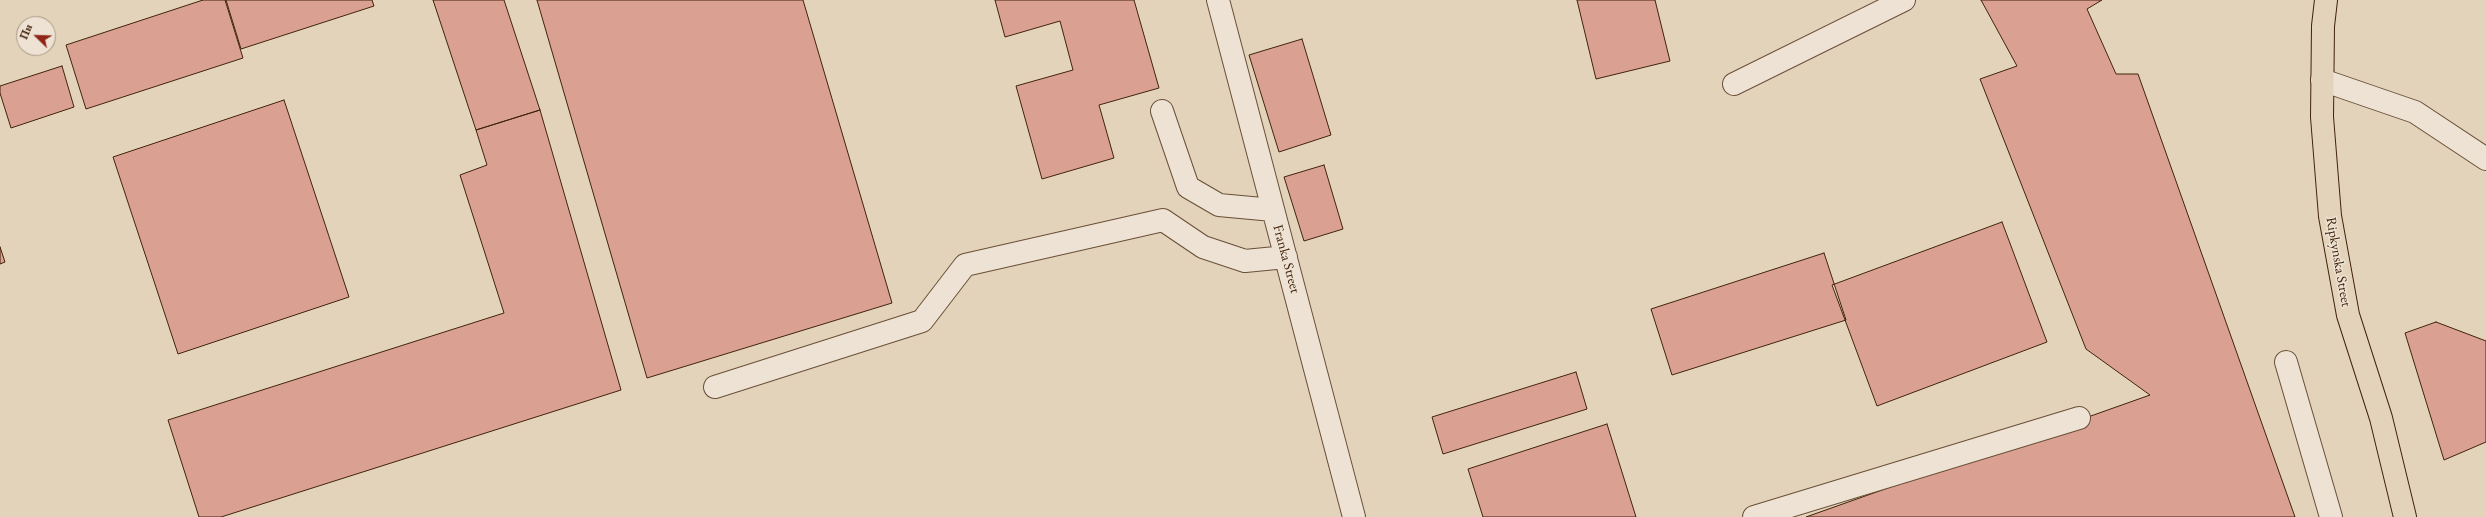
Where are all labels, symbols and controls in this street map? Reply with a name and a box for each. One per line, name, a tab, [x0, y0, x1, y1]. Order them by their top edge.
north arrow	[16, 16, 56, 56]
text: Пн	[16, 22, 35, 41]
street label: Ripkynska Street	[2322, 216, 2354, 308]
street label: Franka Street	[1269, 223, 1303, 295]

